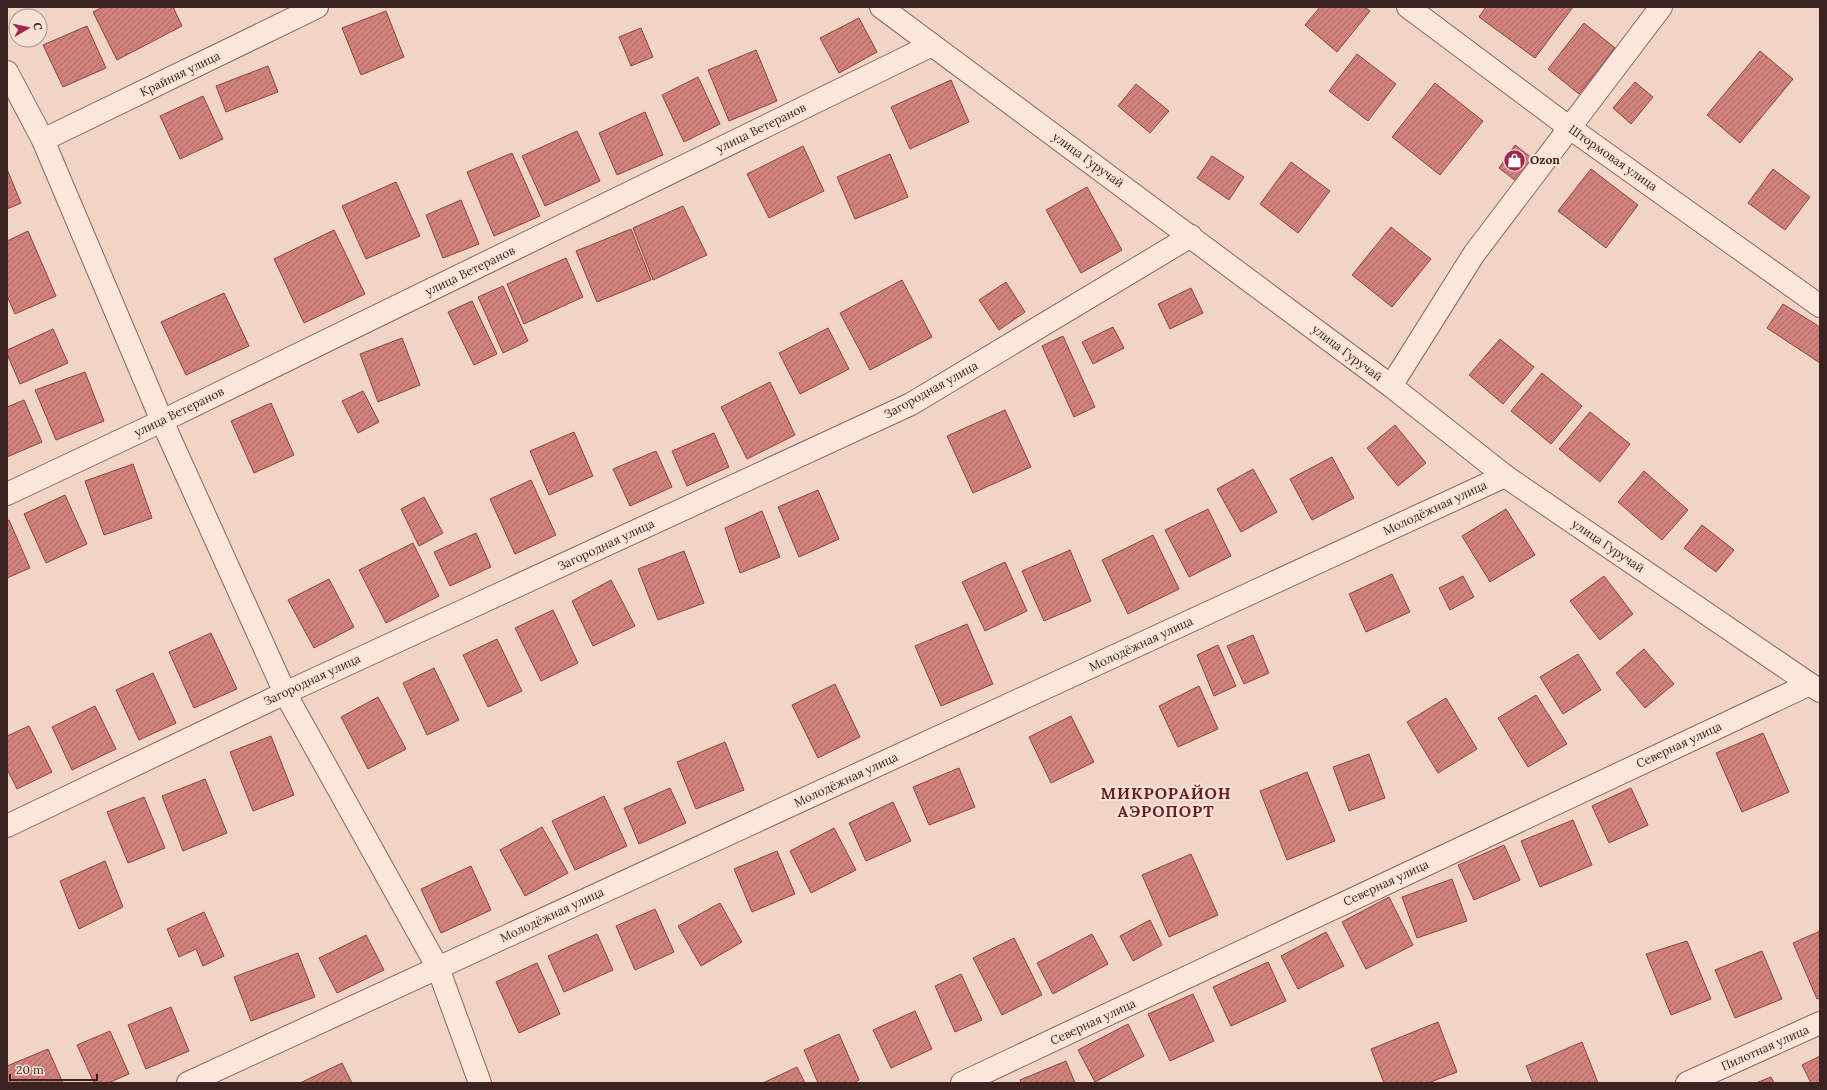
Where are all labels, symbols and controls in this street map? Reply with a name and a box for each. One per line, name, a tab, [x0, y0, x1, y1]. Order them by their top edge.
north arrow	[8, 8, 48, 48]
text: С	[30, 22, 45, 32]
street label: Крайняя улица	[137, 48, 222, 99]
street label: улица Ветеранов	[713, 99, 808, 156]
street label: Штормовая улица	[1566, 121, 1660, 194]
street label: улица Гуручай	[1050, 129, 1127, 190]
shop icon: Ozon	[1502, 147, 1528, 173]
place label: Ozon	[1530, 152, 1560, 167]
street label: улица Ветеранов	[422, 242, 517, 299]
street label: улица Гуручай	[1309, 321, 1386, 384]
street label: Загородная улица	[881, 358, 980, 422]
street label: улица Ветеранов	[131, 383, 226, 440]
street label: Молодёжная улица	[1380, 477, 1489, 538]
street label: Загородная улица	[555, 516, 657, 574]
street label: улица Гуручай	[1569, 516, 1647, 575]
street label: Молодёжная улица	[1086, 613, 1195, 674]
street label: Загородная улица	[261, 651, 363, 709]
street label: Северная улица	[1634, 718, 1724, 771]
street label: Молодёжная улица	[791, 749, 900, 810]
district label: МИКРОРАЙОН АЭРОПОРТ	[1100, 783, 1232, 821]
street label: Северная улица	[1341, 856, 1431, 909]
street label: Молодёжная улица	[497, 884, 606, 945]
street label: Северная улица	[1048, 995, 1138, 1048]
street label: Пилотная улица	[1719, 1021, 1811, 1074]
scale bar	[10, 1056, 97, 1082]
text: 20 m	[16, 1062, 44, 1077]

